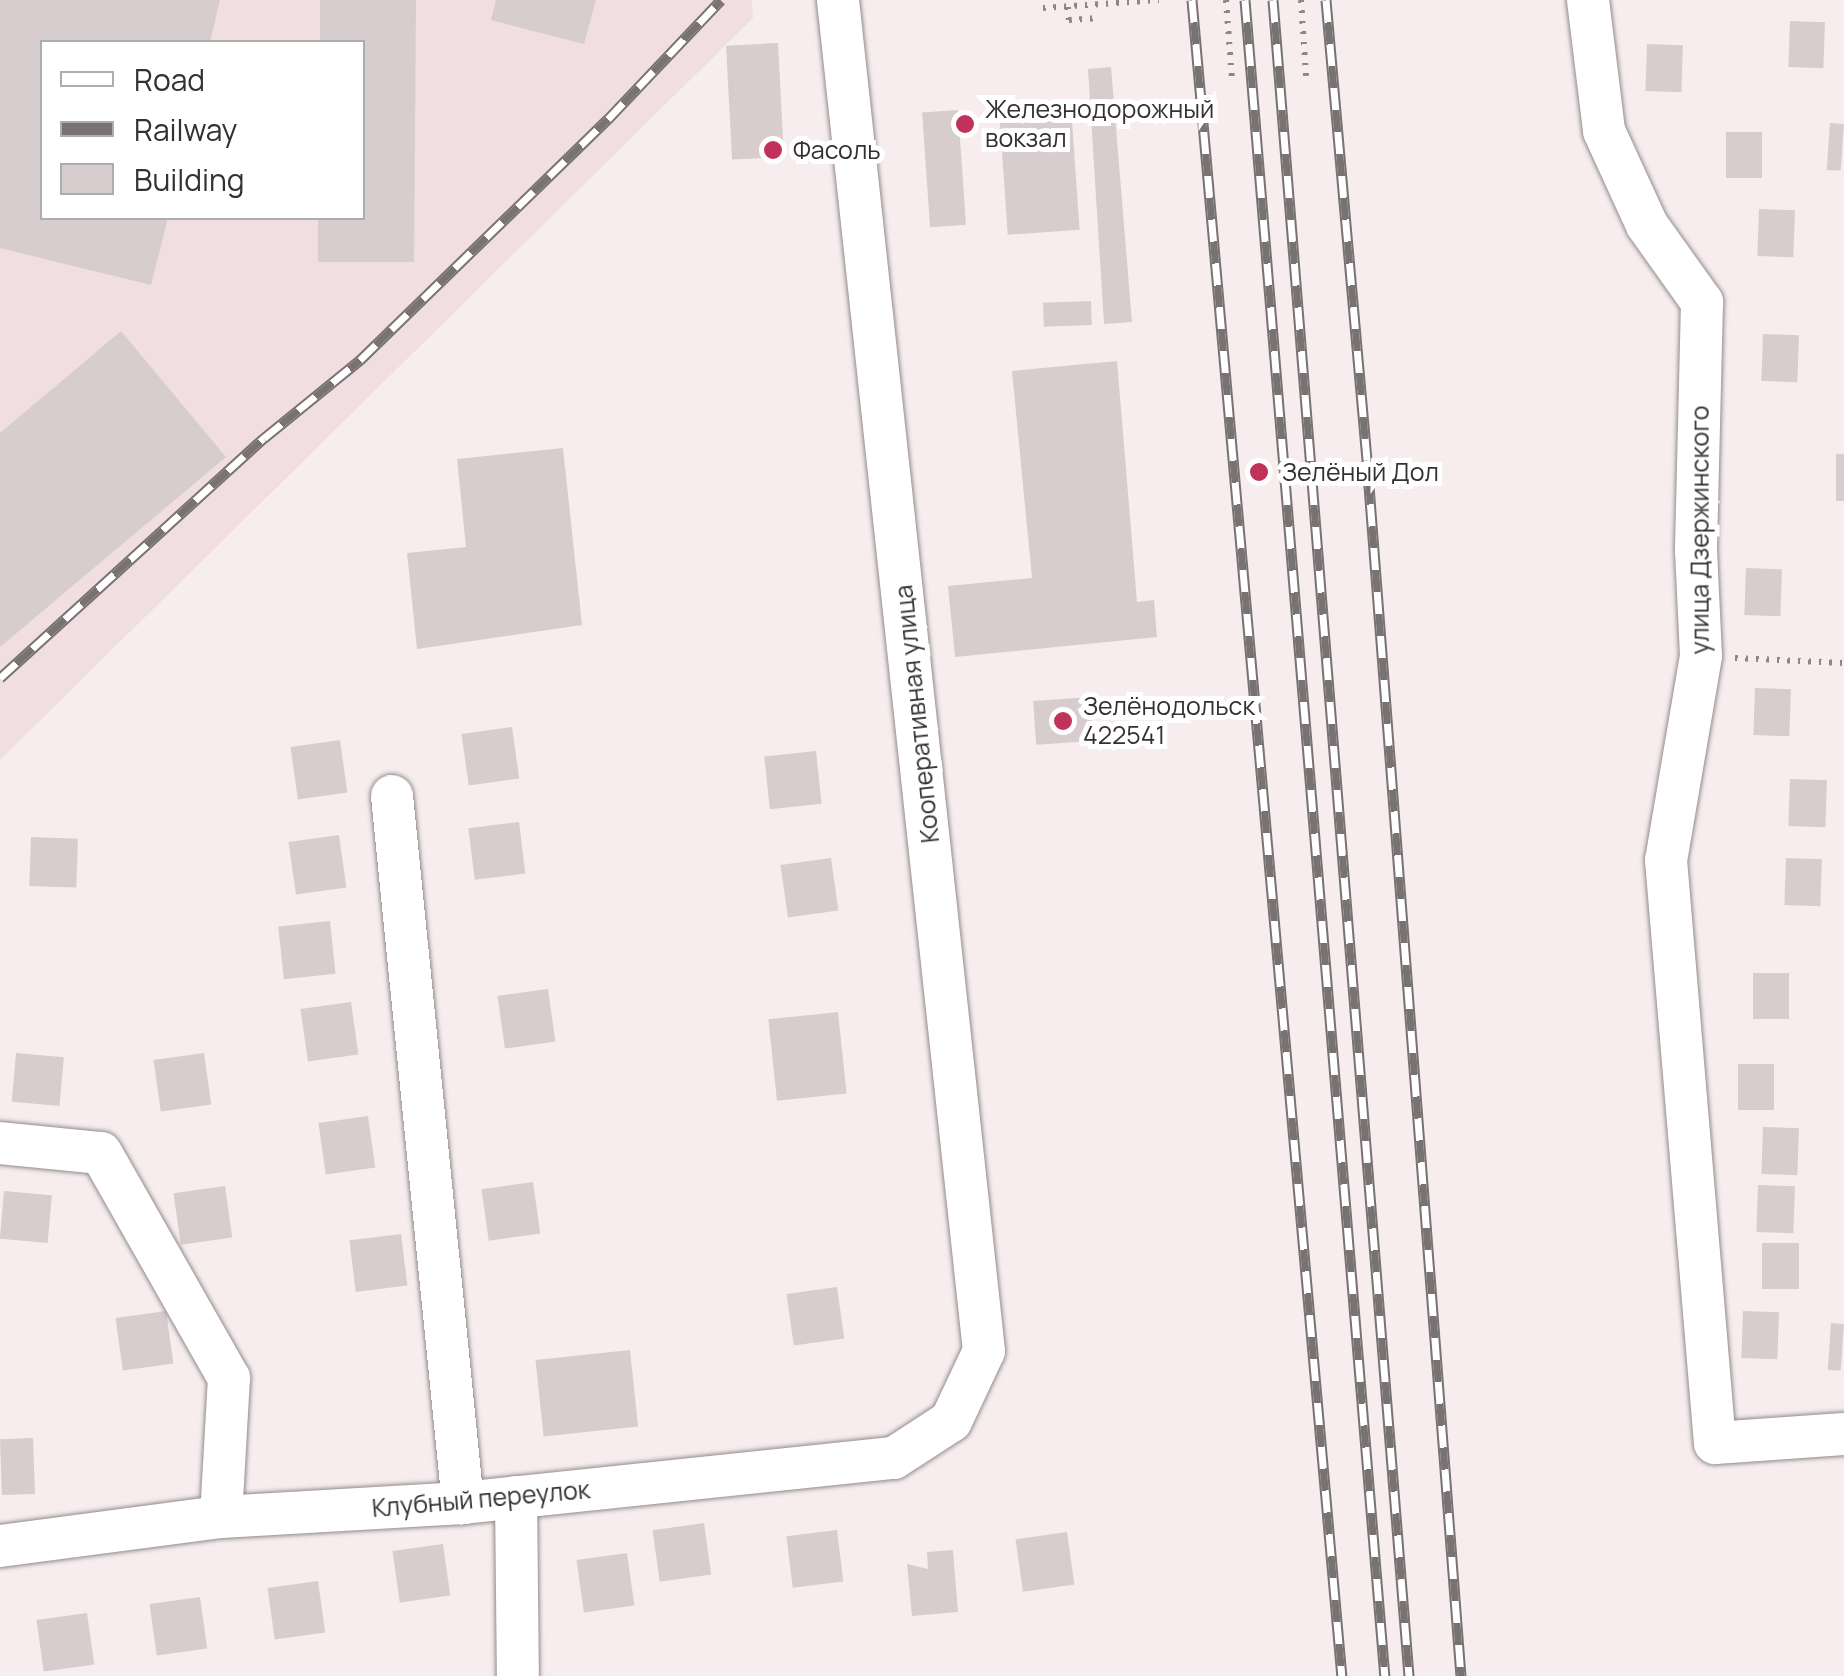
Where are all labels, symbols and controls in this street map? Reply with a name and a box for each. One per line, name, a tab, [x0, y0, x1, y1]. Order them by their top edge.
legend	[40, 40, 365, 220]
text: Road	[134, 59, 205, 100]
place label: Железнодорожный вокзал	[985, 95, 1214, 154]
text: Railway	[134, 109, 237, 150]
marker: Железнодорожный вокзал	[954, 113, 976, 135]
place label: Фасоль	[793, 135, 881, 165]
marker: Фасоль	[762, 139, 784, 161]
text: Building	[134, 159, 245, 200]
street label: улица Дзержинского	[1685, 405, 1715, 655]
place label: Зелёный Дол	[1282, 457, 1439, 487]
marker: Зелёный Дол	[1246, 459, 1272, 485]
street label: Кооперативная улица	[889, 583, 945, 845]
place label: Зелёнодольск 422541	[1083, 692, 1255, 751]
marker: Зелёнодольск 422541	[1052, 710, 1074, 732]
street label: Клубный переулок	[371, 1475, 591, 1523]

